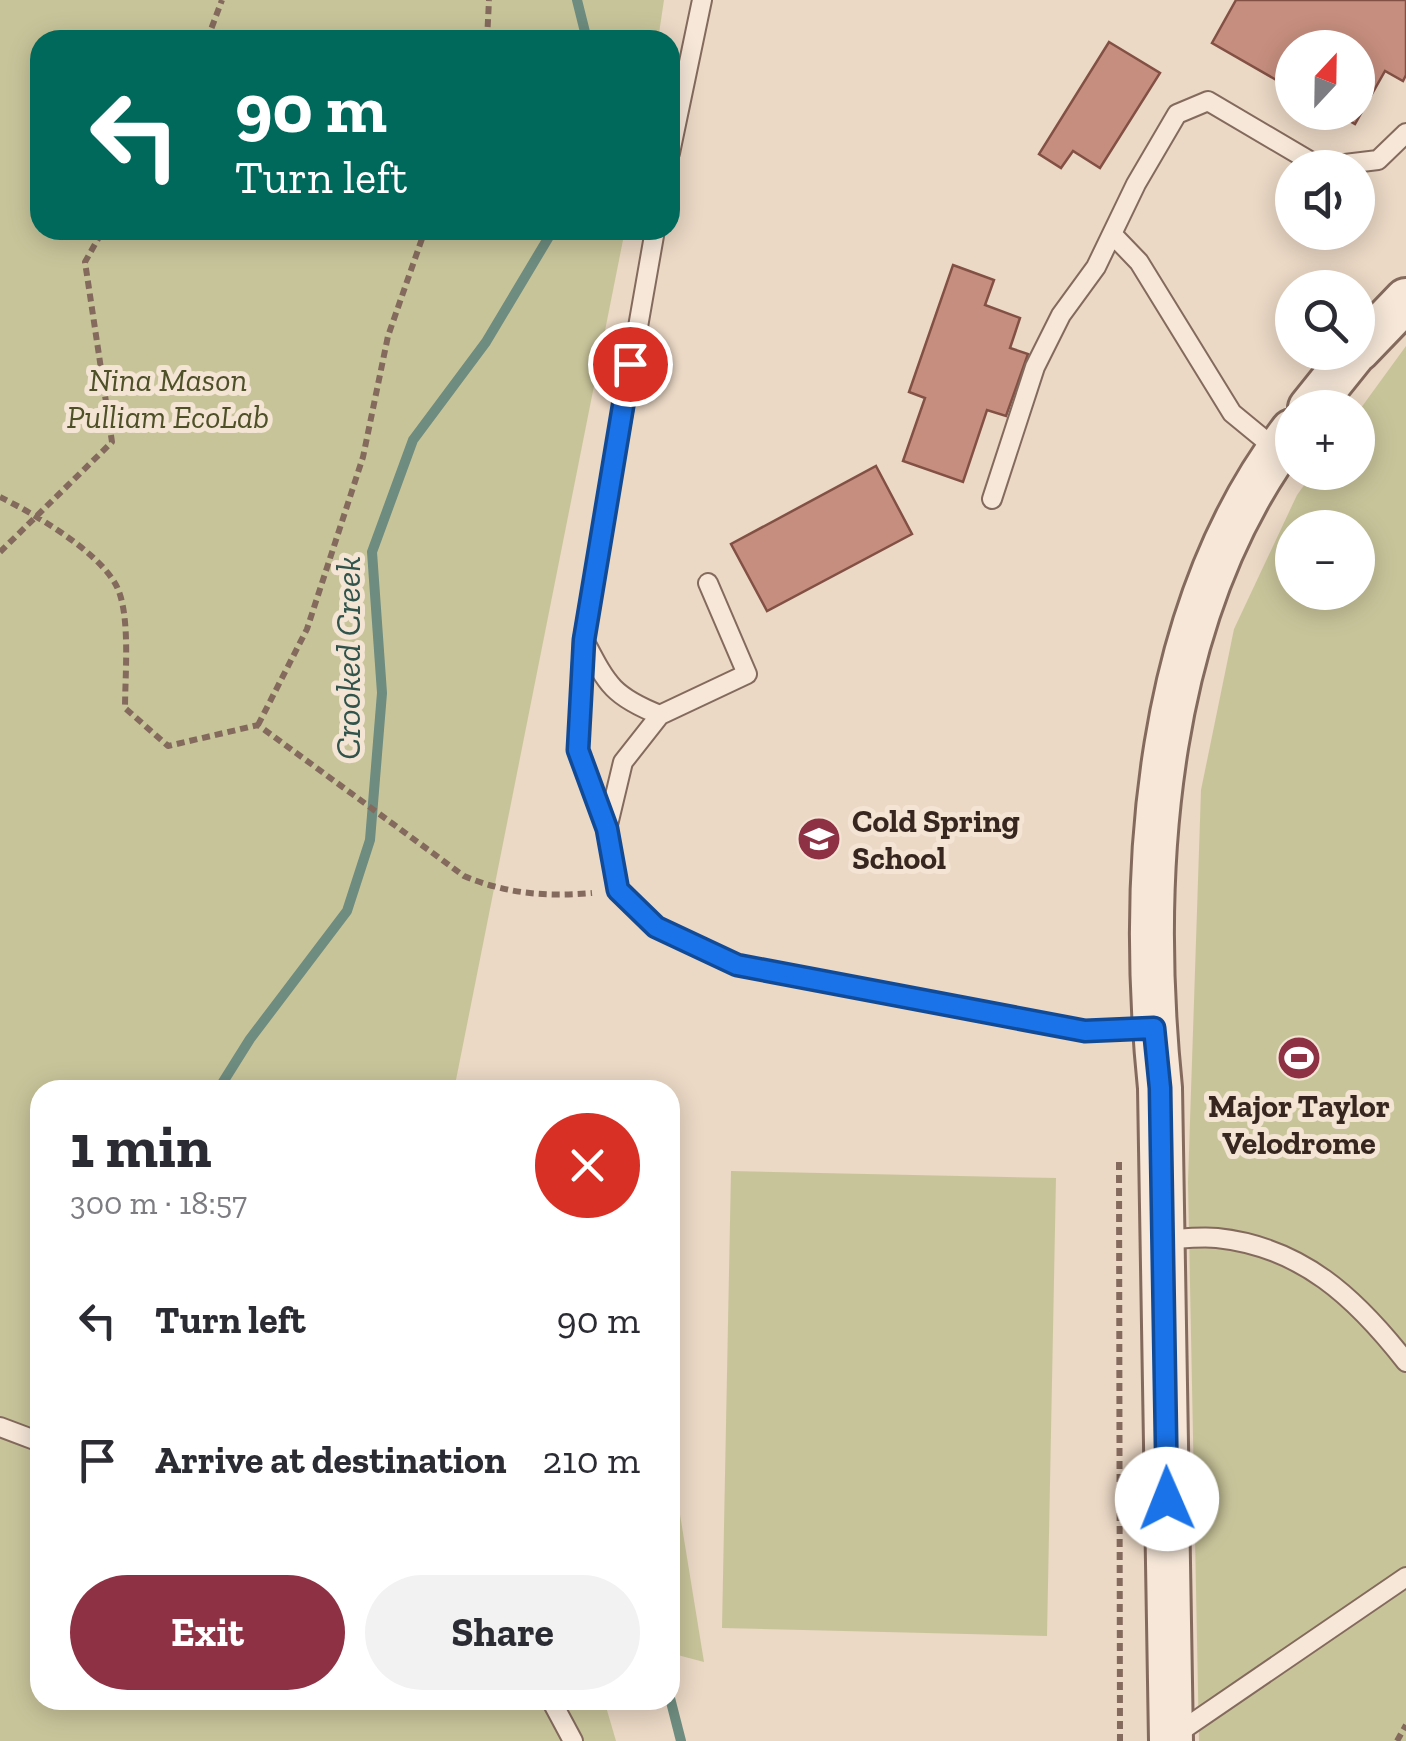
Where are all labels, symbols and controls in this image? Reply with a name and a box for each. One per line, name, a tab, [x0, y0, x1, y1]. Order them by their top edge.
north arrow	[1275, 30, 1375, 130]
map controls	[1275, 30, 1375, 610]
text: 90 m	[235, 66, 387, 150]
icon: left	[70, 70, 200, 200]
button: sound	[1275, 150, 1375, 250]
text: Turn left	[235, 151, 407, 205]
button: search	[1275, 270, 1375, 370]
pin	[588, 322, 673, 407]
icon: arrive	[603, 337, 658, 392]
park label: Nina Mason Pulliam EcoLab	[67, 361, 269, 436]
button: +	[1275, 390, 1375, 490]
button: −	[1275, 510, 1375, 610]
water label: Crooked Creek	[327, 556, 369, 760]
place label: Cold Spring School	[852, 802, 1020, 877]
school or university icon: Cold Spring School	[796, 816, 842, 862]
sports icon: Major Taylor Velodrome	[1276, 1035, 1322, 1081]
place label: Major Taylor Velodrome	[1208, 1087, 1390, 1162]
text: 1 min	[70, 1110, 212, 1182]
button: close	[535, 1113, 640, 1218]
text: 300 m · 18:57	[70, 1184, 247, 1222]
icon: left	[70, 1293, 125, 1348]
text: Turn left	[155, 1297, 306, 1343]
text: 90 m	[557, 1297, 640, 1343]
icon: arrive	[70, 1433, 125, 1488]
text: Arrive at destination	[155, 1437, 506, 1483]
text: 210 m	[542, 1437, 640, 1483]
position arrow	[1115, 1447, 1219, 1551]
button: Exit	[70, 1575, 345, 1690]
button: Share	[365, 1575, 640, 1690]

